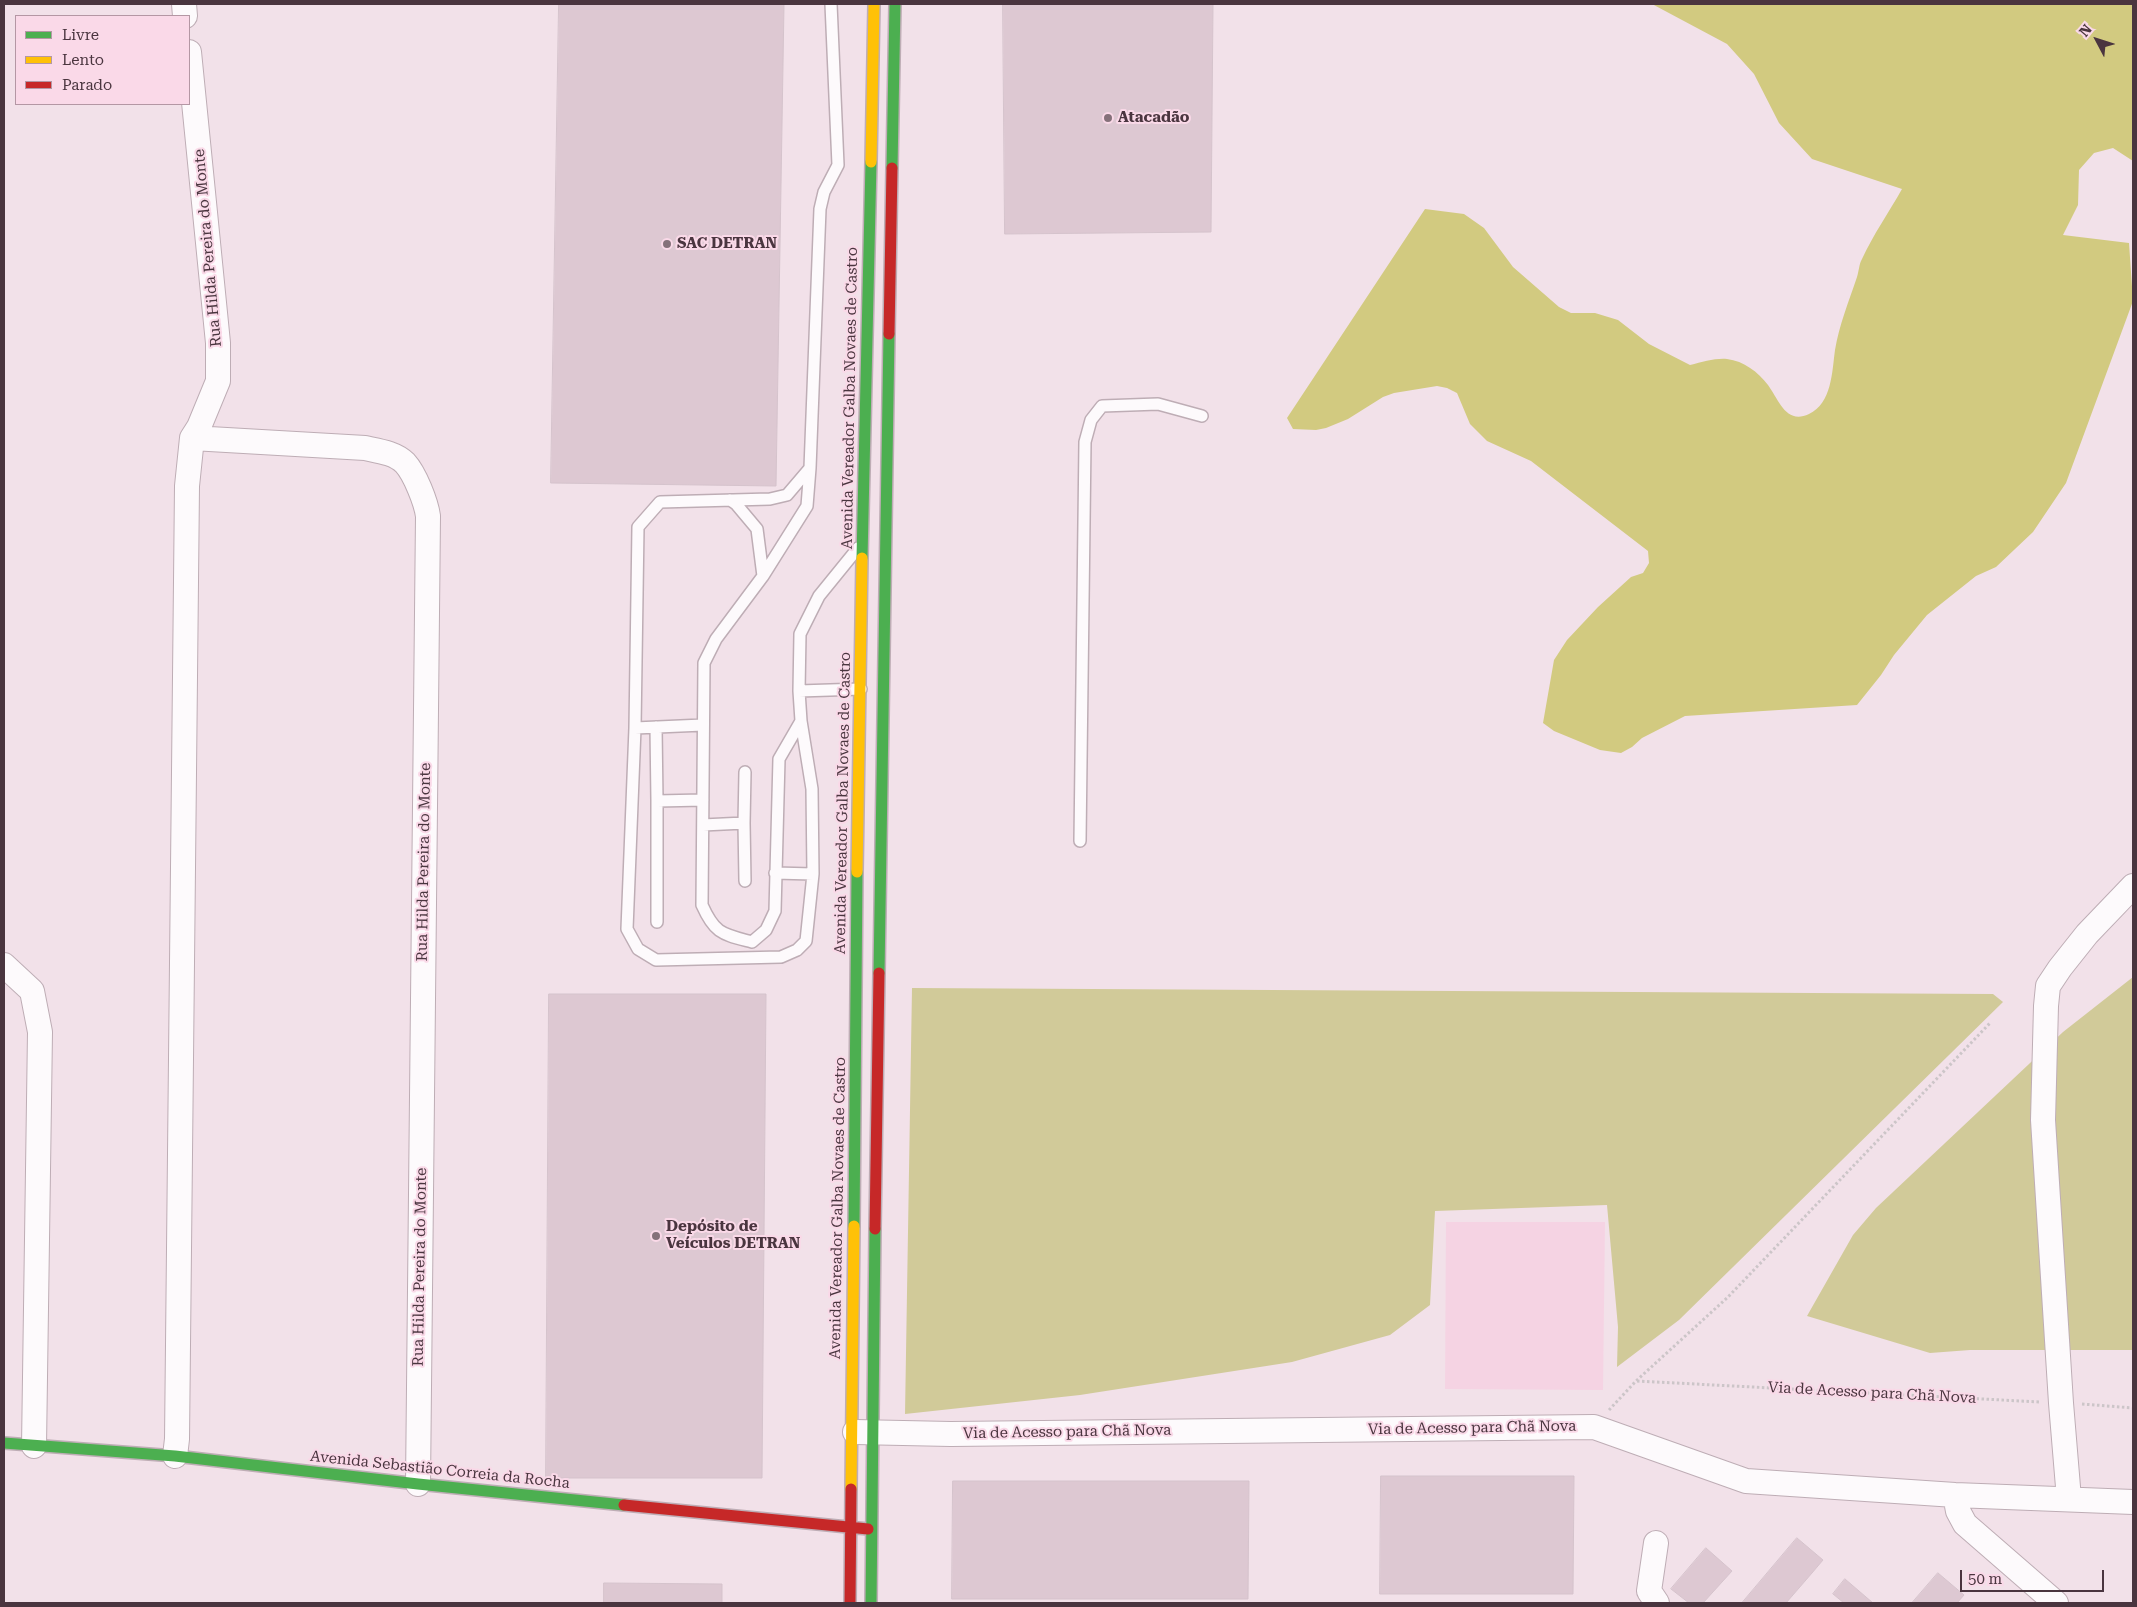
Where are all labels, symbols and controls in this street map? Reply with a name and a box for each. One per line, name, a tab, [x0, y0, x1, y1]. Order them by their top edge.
legend	[15, 15, 190, 105]
north arrow	[2072, 15, 2122, 65]
text: N	[2076, 21, 2095, 40]
text: Livre	[62, 26, 99, 44]
text: Lento	[62, 51, 104, 69]
text: Parado	[62, 76, 112, 94]
place label: Atacadão	[1118, 109, 1189, 127]
marker: Atacadão	[1102, 112, 1114, 124]
street label: Rua Hilda Pereira do Monte	[190, 148, 226, 348]
place label: SAC DETRAN	[677, 235, 777, 253]
marker: SAC DETRAN	[661, 238, 673, 250]
street label: Avenida Vereador Galba Novaes de Castro	[838, 247, 862, 549]
street label: Avenida Vereador Galba Novaes de Castro	[831, 652, 855, 954]
street label: Rua Hilda Pereira do Monte	[413, 762, 435, 962]
street label: Avenida Vereador Galba Novaes de Castro	[826, 1057, 850, 1359]
street label: Rua Hilda Pereira do Monte	[409, 1167, 431, 1367]
place label: Depósito de Veículos DETRAN	[666, 1218, 800, 1253]
marker: Depósito de Veículos DETRAN	[650, 1230, 662, 1242]
street label: Via de Acesso para Chã Nova	[1767, 1379, 1977, 1407]
street label: Via de Acesso para Chã Nova	[1368, 1417, 1576, 1439]
street label: Via de Acesso para Chã Nova	[963, 1421, 1171, 1443]
street label: Avenida Sebastião Correia da Rocha	[309, 1447, 571, 1493]
scale bar	[1962, 1560, 2106, 1592]
text: 50 m	[1968, 1570, 2002, 1588]

